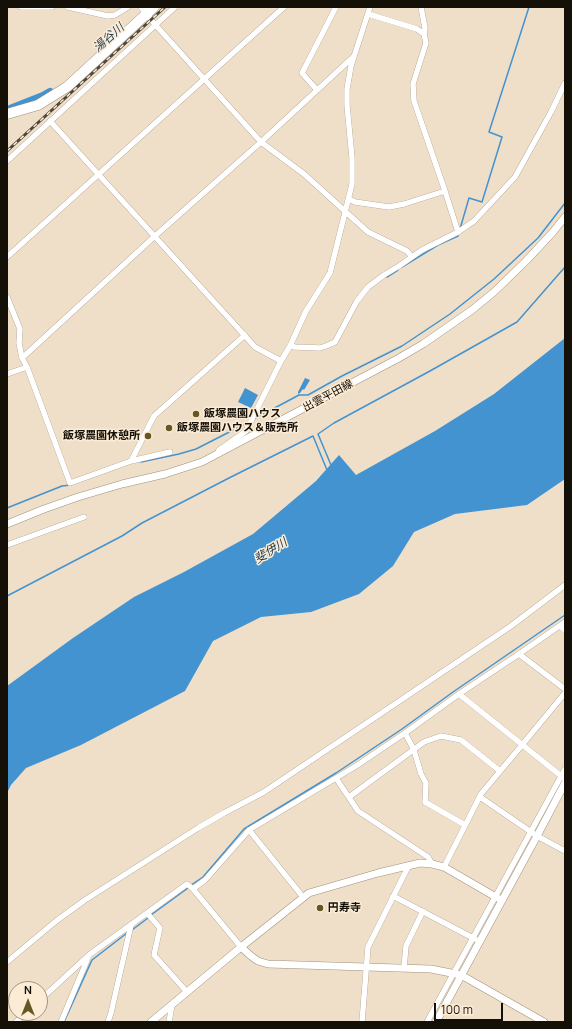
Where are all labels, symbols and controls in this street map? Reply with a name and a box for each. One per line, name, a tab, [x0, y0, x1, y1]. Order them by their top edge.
water label: 湯谷川	[91, 21, 127, 55]
street label: 出雲平田線	[301, 377, 355, 415]
place label: 飯塚農園ハウス	[204, 407, 281, 421]
marker: 飯塚農園ハウス	[191, 409, 201, 419]
place label: 飯塚農園ハウス＆販売所	[177, 421, 298, 435]
marker: 飯塚農園ハウス＆販売所	[164, 423, 174, 433]
place label: 飯塚農園休憩所	[63, 429, 140, 443]
marker: 飯塚農園休憩所	[143, 431, 153, 441]
water label: 斐伊川	[252, 535, 290, 567]
place label: 円寿寺	[328, 901, 361, 915]
marker: 円寿寺	[315, 903, 325, 913]
north arrow	[8, 981, 48, 1021]
text: N	[24, 982, 32, 997]
scale bar	[436, 995, 505, 1021]
text: 100 m	[441, 1001, 473, 1018]

